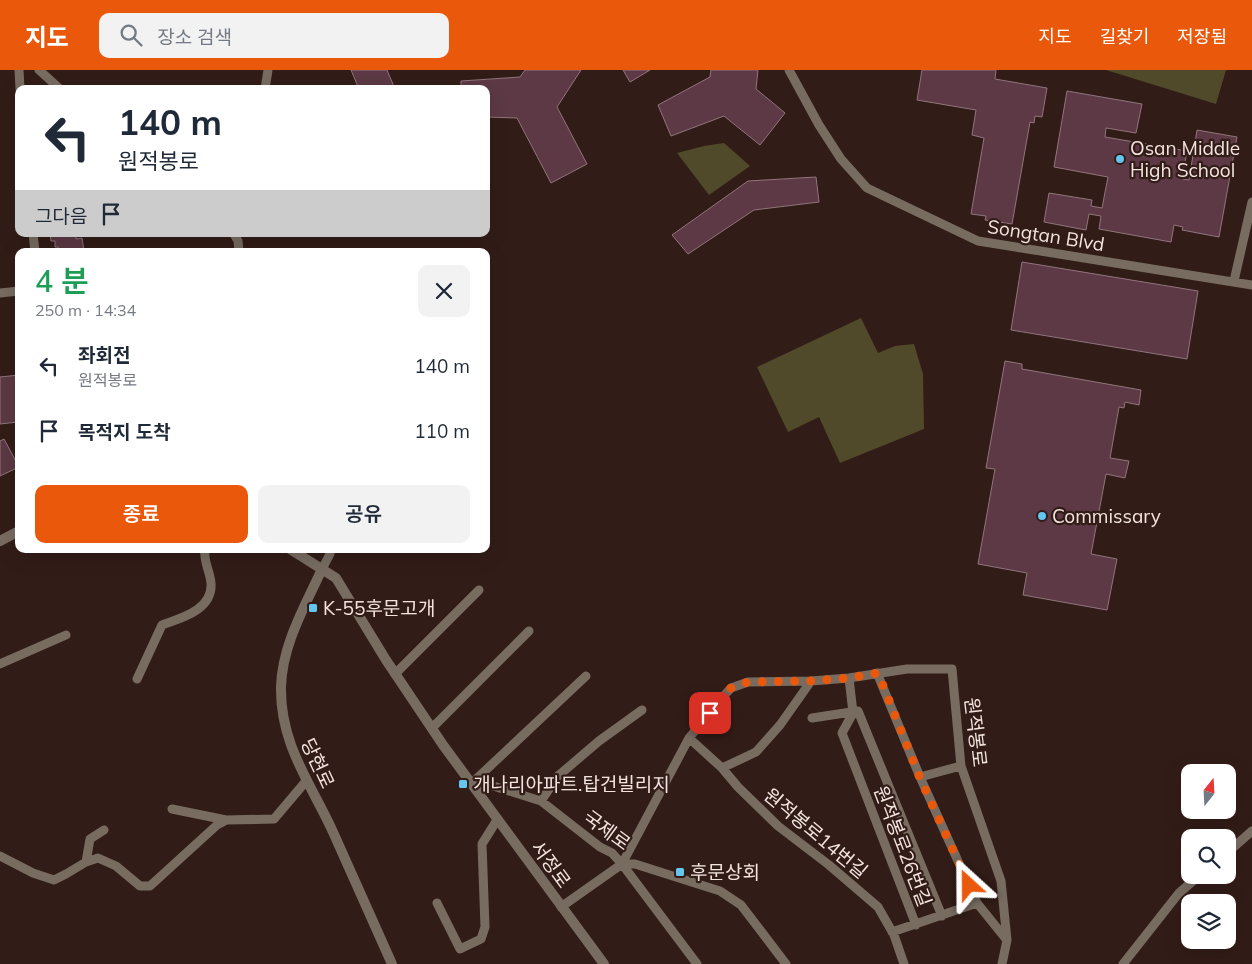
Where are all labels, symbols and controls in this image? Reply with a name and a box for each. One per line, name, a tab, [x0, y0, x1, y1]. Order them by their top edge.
search box	[99, 13, 449, 58]
icon: search	[117, 21, 145, 49]
text: 지도	[25, 22, 69, 52]
text: 장소 검색	[157, 25, 232, 49]
text: 지도	[1039, 25, 1072, 48]
text: 길찾기	[1100, 25, 1149, 48]
text: 저장됨	[1177, 25, 1227, 48]
text: 140 m	[118, 100, 222, 144]
icon: left	[35, 105, 100, 170]
place label: Osan Middle High School	[1130, 136, 1240, 182]
text: 원적봉로	[118, 147, 199, 175]
marker: Osan Middle High School	[1114, 153, 1126, 165]
icon: arrive	[97, 200, 125, 228]
text: 그다음	[35, 204, 87, 228]
street label: Songtan Blvd	[986, 214, 1106, 256]
text: 4 분	[35, 262, 89, 300]
button: close	[418, 265, 470, 317]
text: 250 m · 14:34	[35, 300, 136, 320]
text: 좌회전	[78, 343, 130, 367]
icon: left	[35, 352, 63, 380]
text: 140 m	[414, 354, 470, 378]
text: 원적봉로	[78, 370, 137, 390]
icon: arrive	[35, 417, 63, 445]
text: 110 m	[414, 419, 470, 443]
text: 목적지 도착	[78, 420, 171, 444]
button: 종료	[35, 485, 248, 543]
button: 공유	[258, 485, 470, 543]
place label: Commissary	[1052, 504, 1161, 528]
marker: Commissary	[1036, 510, 1048, 522]
place label: K-55후문고개	[323, 596, 435, 620]
marker: K-55후문고개	[307, 602, 319, 614]
pin	[689, 692, 731, 734]
street label: 원적봉로	[960, 696, 992, 768]
icon: arrive	[696, 699, 724, 727]
street label: 당현로	[296, 734, 340, 792]
north arrow	[1181, 764, 1236, 819]
map controls	[1181, 764, 1236, 949]
place label: 개나리아파트.탑건빌리지	[473, 772, 670, 796]
marker: 개나리아파트.탑건빌리지	[457, 778, 469, 790]
street label: 원적봉로26번길	[869, 782, 937, 910]
street label: 원적봉로14번길	[759, 783, 873, 883]
street label: 국제로	[579, 805, 635, 855]
button: search	[1181, 829, 1236, 884]
street label: 서정로	[526, 836, 576, 892]
position arrow	[942, 858, 994, 910]
place label: 후문상회	[690, 860, 760, 884]
marker: 후문상회	[674, 866, 686, 878]
button: layers	[1181, 894, 1236, 949]

